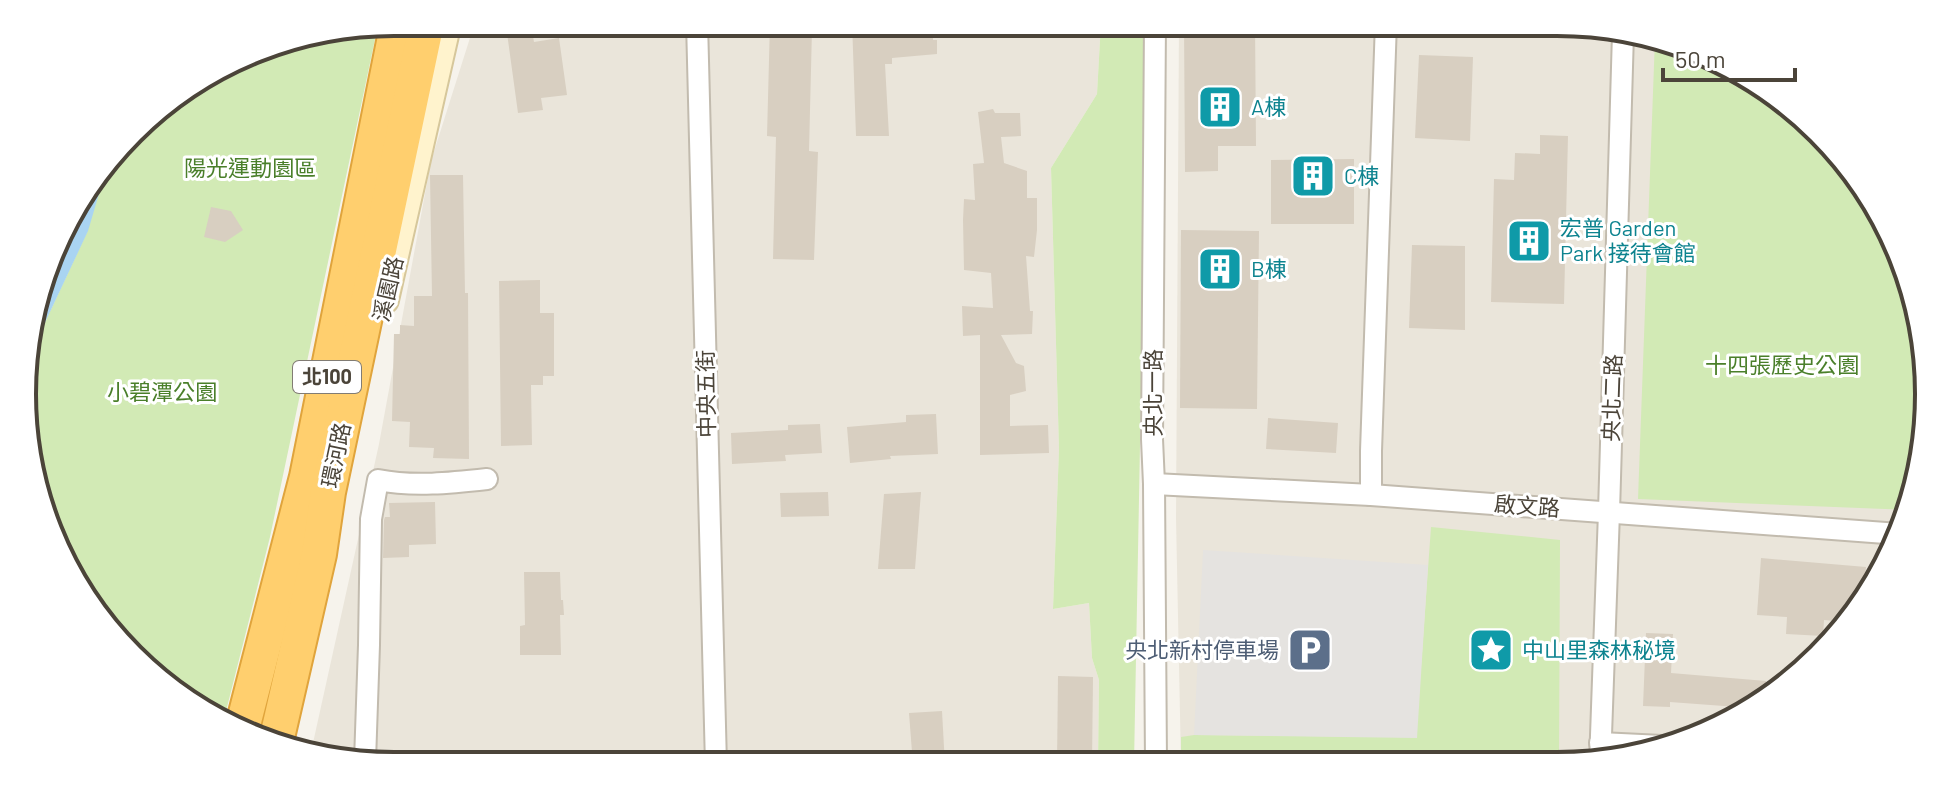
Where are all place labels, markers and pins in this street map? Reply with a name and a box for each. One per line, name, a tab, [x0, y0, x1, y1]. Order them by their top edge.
building icon: A棟	[1196, 83, 1244, 131]
place label: A棟	[1251, 93, 1286, 119]
building icon: C棟	[1289, 152, 1337, 200]
place label: C棟	[1344, 162, 1379, 188]
place label: 宏普 Garden Park 接待會館	[1560, 214, 1696, 265]
building icon: 宏普 Garden Park 接待會館	[1505, 217, 1553, 265]
building icon: B棟	[1196, 245, 1244, 293]
place label: B棟	[1251, 255, 1287, 281]
parking icon: 央北新村停車場	[1286, 626, 1334, 674]
place icon: 中山里森林秘境	[1467, 626, 1515, 674]
place label: 央北新村停車場	[1125, 636, 1279, 662]
place label: 中山里森林秘境	[1522, 636, 1676, 662]

